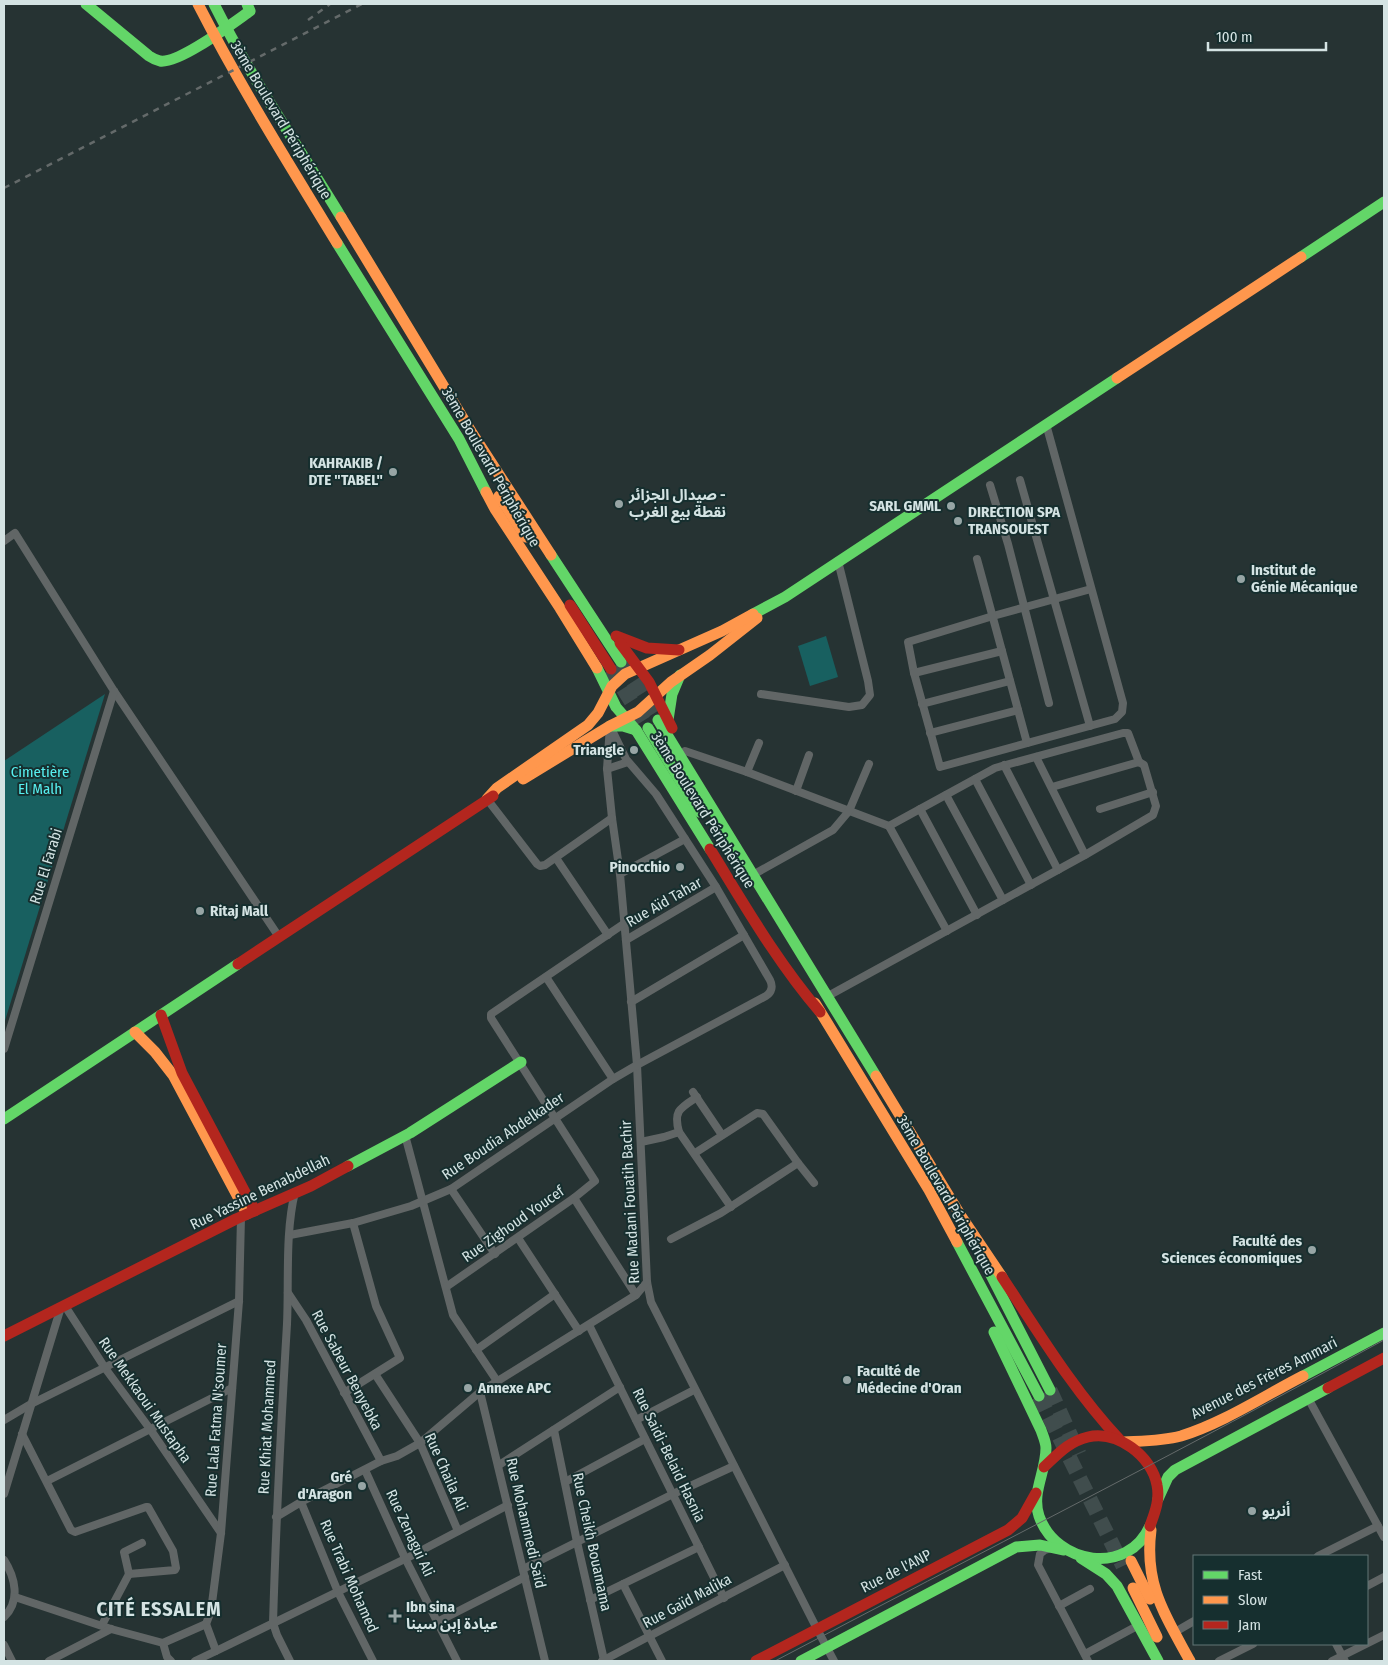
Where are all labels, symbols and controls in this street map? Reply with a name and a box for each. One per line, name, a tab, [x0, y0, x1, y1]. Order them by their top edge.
scale bar	[1208, 20, 1326, 52]
text: 100 m	[1216, 28, 1253, 46]
street label: 3ème Boulevard Périphérique	[227, 38, 335, 202]
street label: 3ème Boulevard Périphérique	[438, 384, 544, 550]
place label: KAHRAKIB / DTE "TABEL"	[308, 454, 383, 489]
marker: KAHRAKIB / DTE "TABEL"	[387, 466, 399, 478]
place label: صيدال الجزائر - نقطة بيع الغرب	[628, 486, 726, 523]
place label: SARL GMML	[869, 497, 941, 515]
marker: صيدال الجزائر - نقطة بيع الغرب	[613, 498, 625, 510]
marker: SARL GMML	[945, 500, 957, 512]
place label: DIRECTION SPA TRANSOUEST	[968, 503, 1061, 538]
marker: DIRECTION SPA TRANSOUEST	[952, 515, 964, 527]
place label: Institut de Génie Mécanique	[1251, 561, 1358, 596]
marker: Institut de Génie Mécanique	[1235, 573, 1247, 585]
street label: 3ème Boulevard Périphérique	[647, 728, 759, 892]
place label: Triangle	[573, 741, 624, 759]
marker: Triangle	[628, 744, 640, 756]
park label: Cimetière El Malh	[11, 763, 69, 798]
street label: Rue El Farabi	[26, 826, 66, 906]
place label: Pinocchio	[610, 858, 670, 876]
marker: Pinocchio	[674, 861, 686, 873]
street label: Rue Aïd Tahar	[623, 873, 706, 931]
place label: Ritaj Mall	[210, 902, 269, 920]
marker: Ritaj Mall	[194, 905, 206, 917]
street label: Rue Boudia Abdelkader	[438, 1088, 568, 1184]
street label: 3ème Boulevard Périphérique	[893, 1112, 999, 1278]
street label: Rue Madani Fouatih Bachir	[617, 1119, 643, 1284]
street label: Rue Yassine Benabdellah	[187, 1150, 333, 1234]
street label: Rue Zighoud Youcef	[458, 1181, 569, 1266]
place label: Faculté des Sciences économiques	[1162, 1232, 1302, 1267]
marker: Faculté des Sciences économiques	[1306, 1244, 1318, 1256]
street label: Rue Sabeur Benyebka	[308, 1307, 386, 1433]
street label: Avenue des Frères Ammari	[1188, 1333, 1340, 1423]
street label: Rue Mekkaoui Mustapha	[95, 1334, 195, 1466]
street label: Rue Lala Fatma N'soumer	[202, 1342, 230, 1497]
street label: Rue Khiat Mohammed	[254, 1359, 280, 1495]
place label: Faculté de Médecine d'Oran	[857, 1362, 962, 1397]
marker: Faculté de Médecine d'Oran	[841, 1374, 853, 1386]
place label: Annexe APC	[477, 1379, 551, 1397]
marker: Annexe APC	[462, 1382, 474, 1394]
street label: Rue Saidi-Belaid Hasnia	[629, 1385, 709, 1525]
street label: Rue Chaila Ali	[421, 1430, 471, 1514]
street label: Rue Mohammedi Saïd	[502, 1456, 550, 1590]
place label: Gré d'Aragon	[297, 1468, 352, 1503]
street label: Rue Cheikh Bouamama	[569, 1471, 615, 1613]
marker: Gré d'Aragon	[356, 1480, 368, 1492]
street label: Rue Zenagui Ali	[382, 1487, 438, 1579]
place label: أنريو	[1262, 1501, 1290, 1520]
marker: أنريو	[1246, 1505, 1258, 1517]
street label: Rue Trabi Mohamed	[316, 1517, 382, 1635]
street label: Rue de l'ANP	[858, 1545, 935, 1597]
legend	[1193, 1555, 1368, 1645]
text: Fast	[1238, 1566, 1262, 1584]
street label: Rue Gaïd Malika	[640, 1570, 734, 1632]
text: Slow	[1238, 1591, 1267, 1609]
district label: CITÉ ESSALEM	[96, 1596, 222, 1621]
place label: Ibn sina عيادة إبن سينا	[406, 1598, 498, 1634]
marker: Ibn sina عيادة إبن سينا	[388, 1609, 402, 1623]
text: Jam	[1238, 1616, 1261, 1634]

